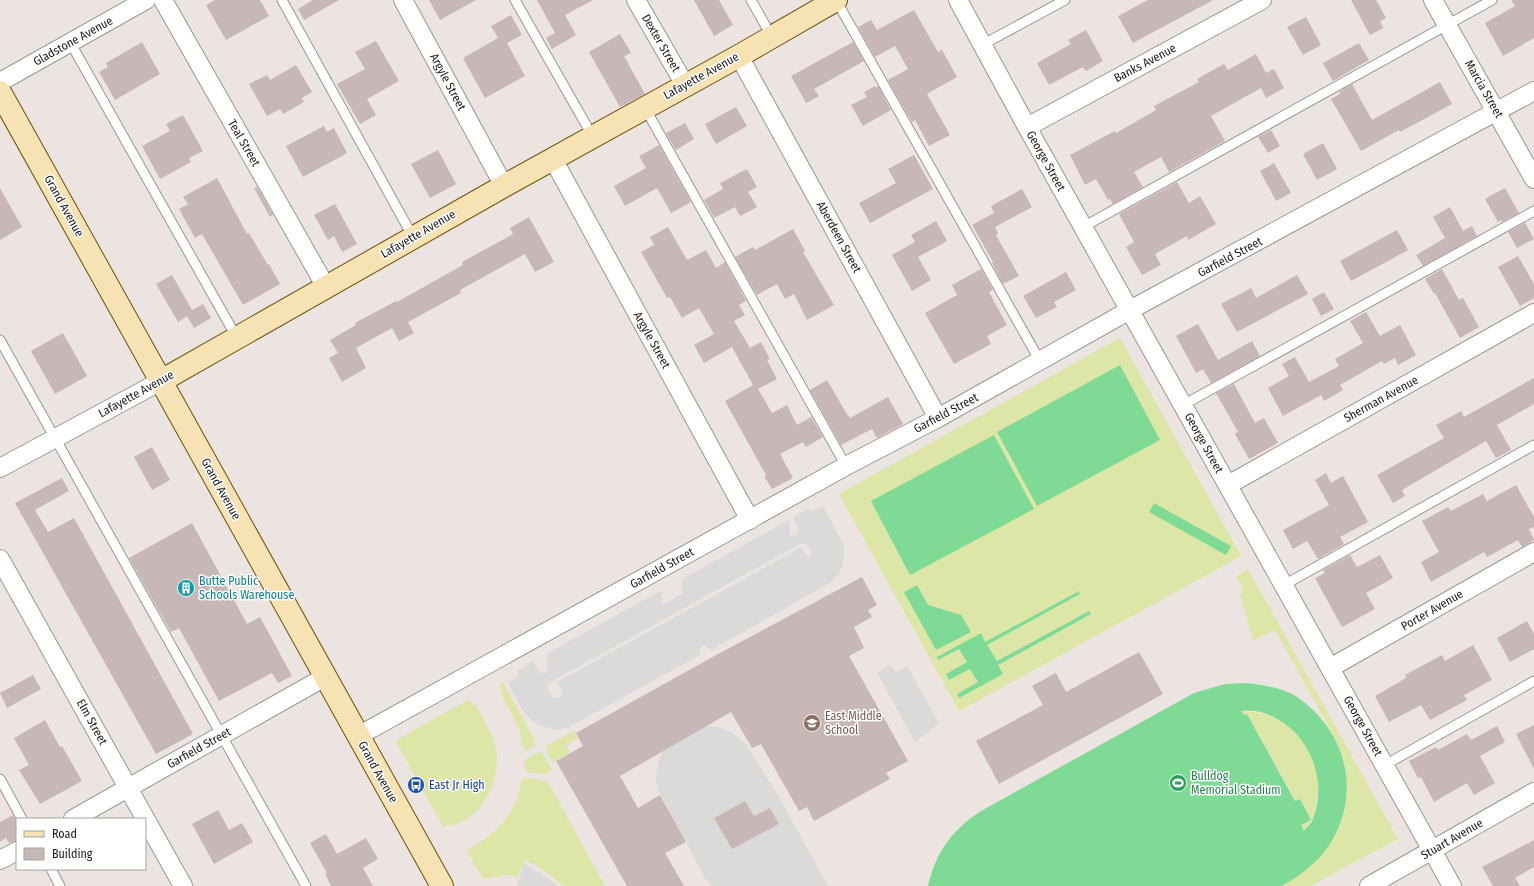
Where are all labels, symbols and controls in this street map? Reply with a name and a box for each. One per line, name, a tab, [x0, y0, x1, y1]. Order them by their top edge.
street label: Dexter Street	[639, 12, 683, 74]
street label: Gladstone Avenue	[31, 13, 115, 69]
street label: Banks Avenue	[1112, 41, 1179, 85]
street label: Lafayette Avenue	[661, 49, 741, 102]
street label: Argyle Street	[427, 51, 469, 113]
street label: Marcia Street	[1462, 58, 1506, 121]
street label: Teal Street	[225, 117, 263, 169]
street label: George Street	[1024, 128, 1068, 194]
street label: Grand Avenue	[41, 173, 87, 239]
street label: Aberdeen Street	[814, 199, 864, 275]
street label: Lafayette Avenue	[378, 207, 458, 261]
street label: Garfield Street	[1195, 234, 1265, 280]
street label: Argyle Street	[631, 309, 673, 371]
street label: Lafayette Avenue	[96, 367, 176, 420]
street label: Sherman Avenue	[1341, 373, 1421, 425]
street label: Garfield Street	[911, 390, 981, 436]
street label: George Street	[1182, 410, 1226, 476]
street label: Grand Avenue	[198, 456, 244, 522]
street label: Garfield Street	[628, 545, 697, 591]
place label: Butte Public Schools Warehouse	[199, 574, 294, 602]
building icon: Butte Public Schools Warehouse	[176, 578, 196, 598]
street label: Porter Avenue	[1399, 587, 1466, 633]
street label: George Street	[1341, 693, 1385, 759]
street label: Elm Street	[74, 697, 110, 747]
place label: East Middle School	[825, 709, 882, 737]
school or university icon: East Middle School	[802, 713, 822, 733]
street label: Garfield Street	[165, 725, 234, 771]
street label: Grand Avenue	[355, 739, 401, 805]
place label: Bulldog Memorial Stadium	[1191, 769, 1281, 797]
sports icon: Bulldog Memorial Stadium	[1168, 773, 1188, 793]
bus stop icon: East Jr High	[406, 775, 426, 795]
place label: East Jr High	[429, 778, 485, 792]
street label: Stuart Avenue	[1419, 816, 1485, 862]
legend	[16, 818, 146, 870]
text: Road	[52, 827, 77, 841]
text: Building	[52, 847, 93, 861]

